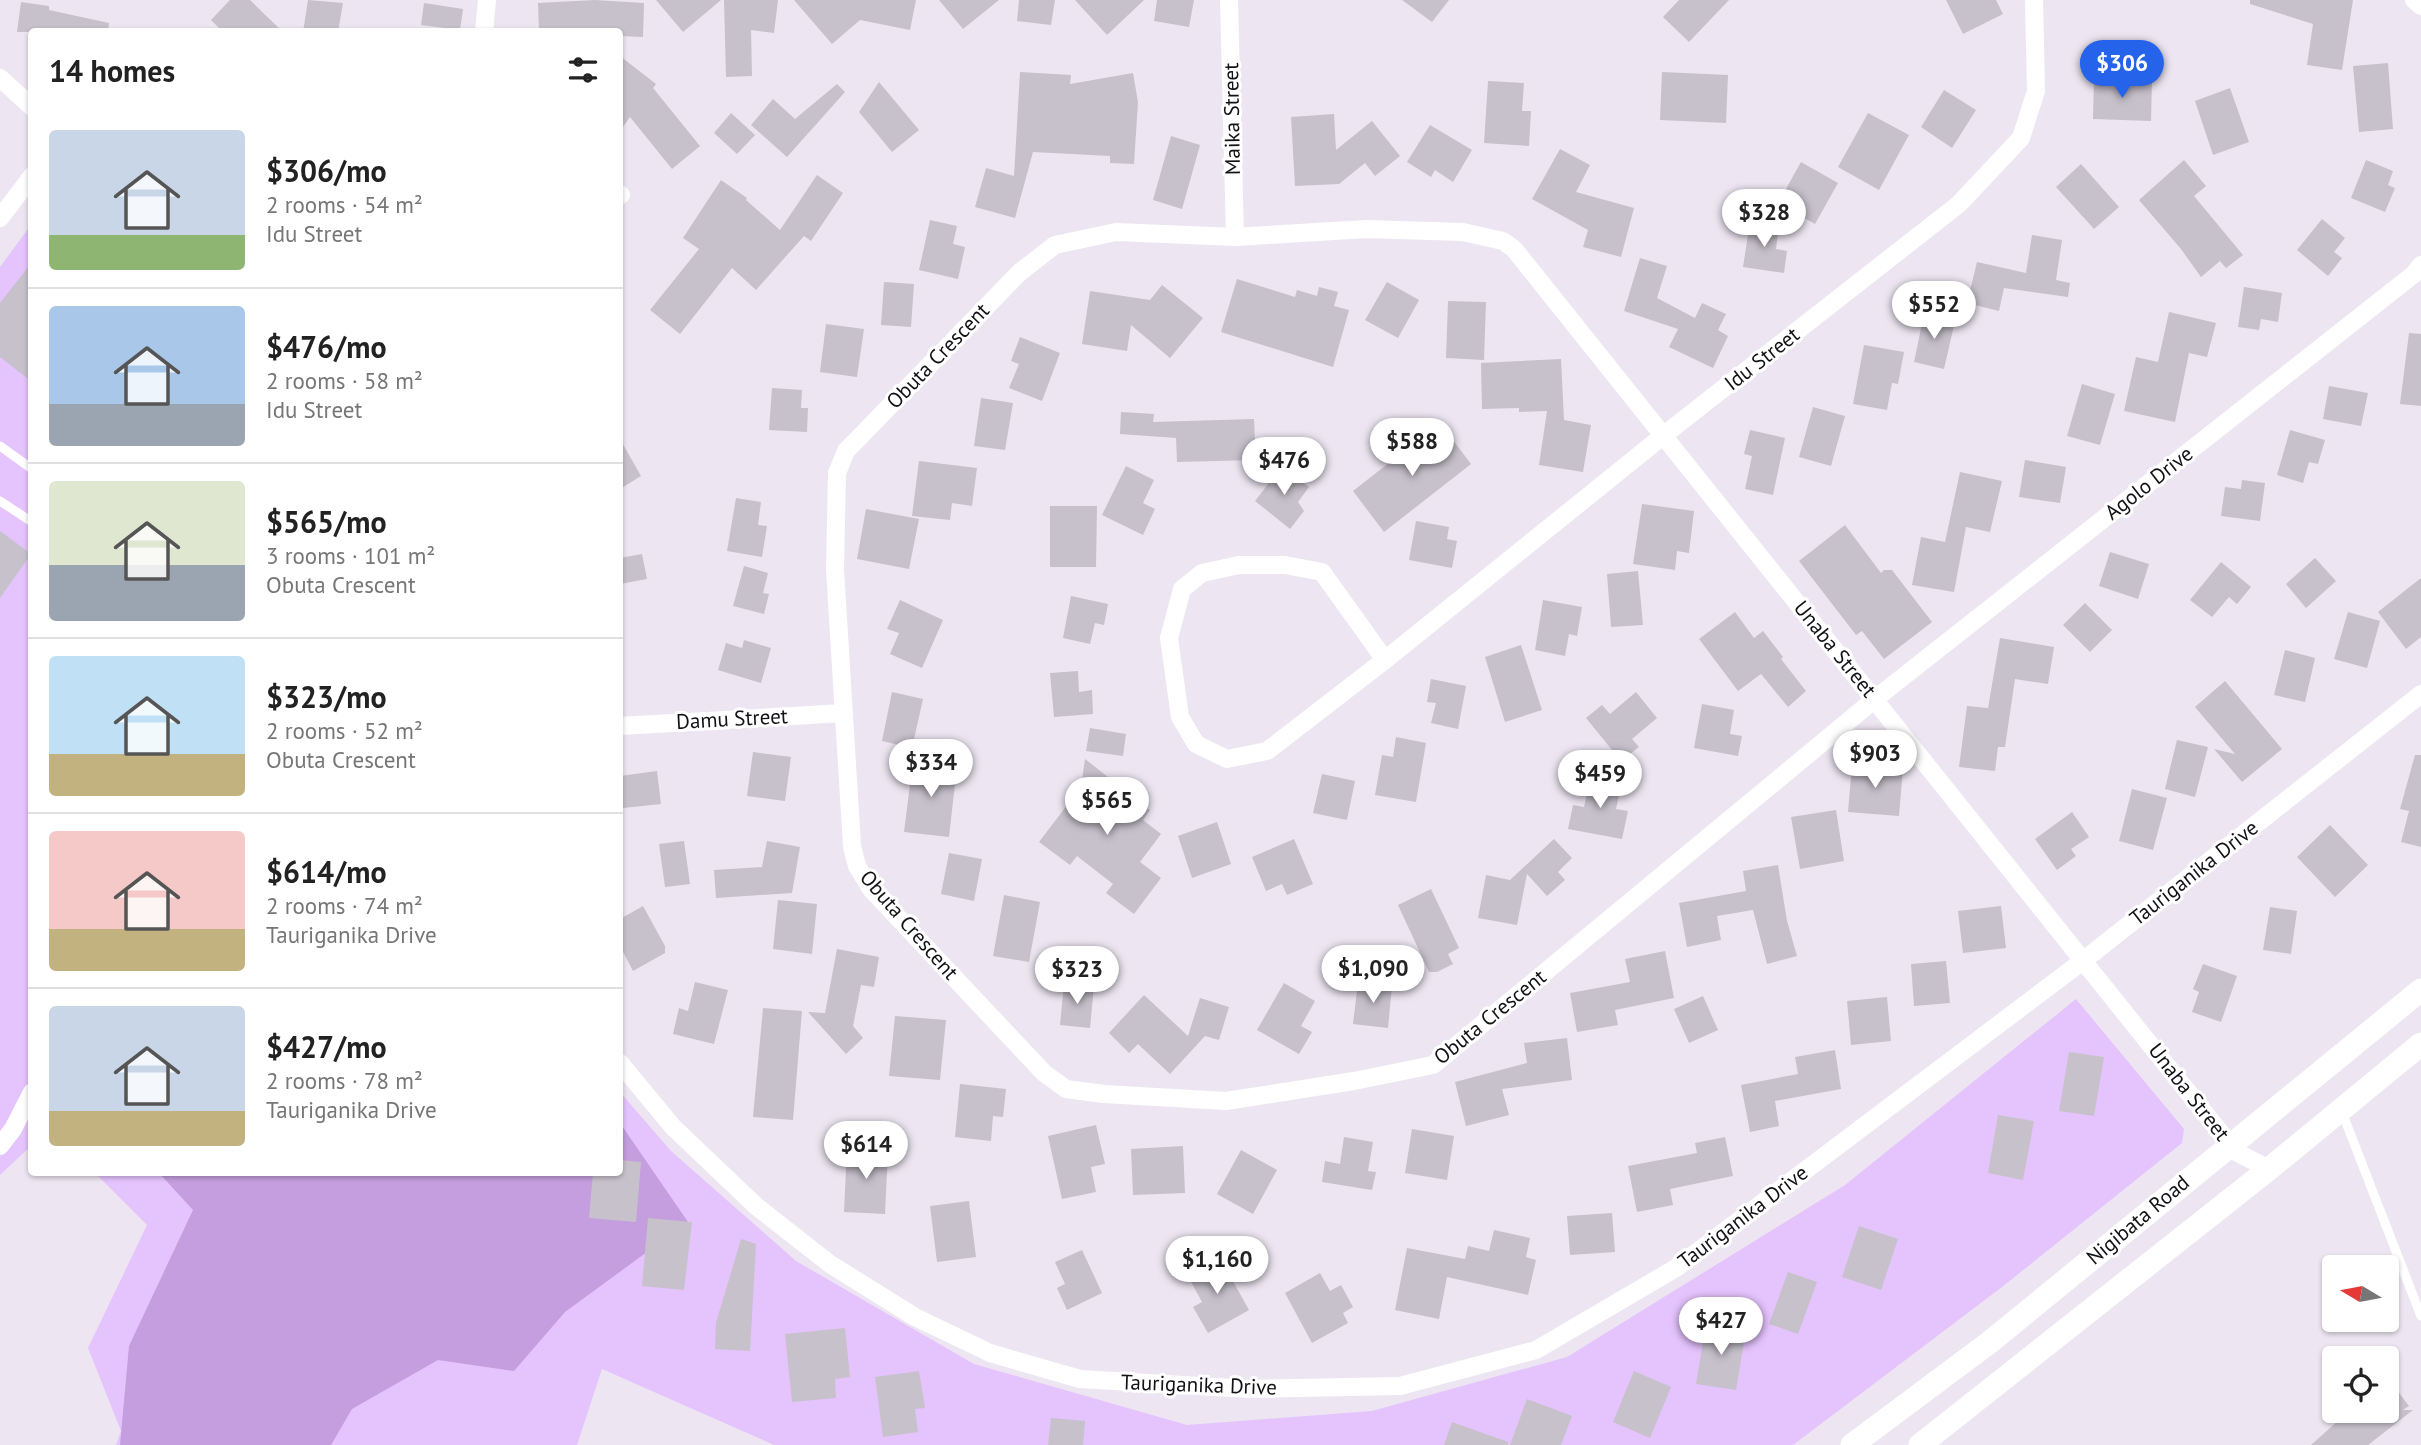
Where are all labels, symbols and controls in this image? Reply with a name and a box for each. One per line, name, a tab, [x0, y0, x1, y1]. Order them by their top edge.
pin: $306	[2081, 41, 2163, 100]
text: $306	[2096, 48, 2148, 77]
text: 14 homes	[49, 51, 175, 90]
icon: filters	[564, 51, 602, 89]
street label: Maika Street	[1217, 63, 1246, 175]
text: $306/mo	[266, 151, 387, 190]
icon: home	[105, 158, 189, 242]
text: 2 rooms · 54 m²	[266, 190, 423, 219]
pin: $328	[1723, 190, 1805, 249]
text: $328	[1738, 197, 1790, 226]
text: Idu Street	[266, 219, 362, 248]
pin: $552	[1893, 282, 1975, 341]
text: $552	[1908, 289, 1960, 318]
street label: Obuta Crescent	[880, 297, 995, 414]
street label: Idu Street	[1719, 321, 1805, 396]
text: $476/mo	[266, 327, 387, 366]
icon: home	[105, 334, 189, 418]
text: 2 rooms · 58 m²	[266, 366, 423, 395]
text: Idu Street	[266, 395, 362, 424]
pin: $588	[1371, 419, 1453, 478]
text: $588	[1386, 426, 1438, 455]
pin: $476	[1243, 438, 1325, 497]
street label: Agolo Drive	[2099, 440, 2198, 525]
text: $476	[1258, 445, 1310, 474]
text: $565/mo	[266, 502, 387, 541]
icon: home	[105, 509, 189, 593]
text: 3 rooms · 101 m²	[266, 541, 435, 570]
text: Obuta Crescent	[266, 570, 416, 599]
street label: Unaba Street	[1788, 595, 1883, 702]
text: $323/mo	[266, 677, 387, 716]
icon: home	[105, 684, 189, 768]
street label: Damu Street	[675, 702, 788, 735]
text: 2 rooms · 52 m²	[266, 716, 423, 745]
pin: $903	[1834, 730, 1916, 790]
text: $903	[1849, 738, 1901, 767]
pin: $334	[890, 740, 972, 799]
text: Obuta Crescent	[266, 745, 416, 774]
text: $334	[905, 747, 957, 776]
pin: $459	[1559, 750, 1641, 810]
text: $459	[1574, 758, 1626, 787]
pin: $565	[1066, 778, 1148, 837]
text: $565	[1081, 785, 1133, 814]
street label: Tauriganika Drive	[2124, 814, 2263, 931]
text: $614/mo	[266, 852, 387, 891]
icon: home	[105, 859, 189, 943]
street label: Obuta Crescent	[854, 864, 964, 985]
text: 2 rooms · 74 m²	[266, 891, 423, 920]
text: Tauriganika Drive	[266, 920, 437, 949]
pin: $323	[1036, 946, 1118, 1006]
pin: $1,090	[1316, 946, 1430, 1005]
text: $1,090	[1337, 953, 1409, 982]
text: $323	[1051, 954, 1103, 983]
street label: Obuta Crescent	[1428, 963, 1551, 1070]
text: $427/mo	[266, 1027, 387, 1066]
icon: home	[105, 1034, 189, 1118]
street label: Unaba Street	[2143, 1037, 2236, 1146]
text: 2 rooms · 78 m²	[266, 1066, 423, 1095]
text: Tauriganika Drive	[266, 1095, 437, 1124]
pin: $614	[825, 1122, 907, 1181]
text: $614	[840, 1129, 892, 1158]
street label: Tauriganika Drive	[1672, 1159, 1813, 1274]
street label: Nigibata Road	[2081, 1169, 2195, 1270]
pin: $1,160	[1160, 1236, 1274, 1296]
text: $1,160	[1181, 1244, 1253, 1273]
north arrow	[2322, 1255, 2399, 1332]
map controls	[2322, 1255, 2399, 1423]
pin: $427	[1680, 1298, 1762, 1357]
text: $427	[1695, 1305, 1747, 1334]
button: locate	[2322, 1346, 2399, 1423]
street label: Tauriganika Drive	[1121, 1368, 1277, 1401]

